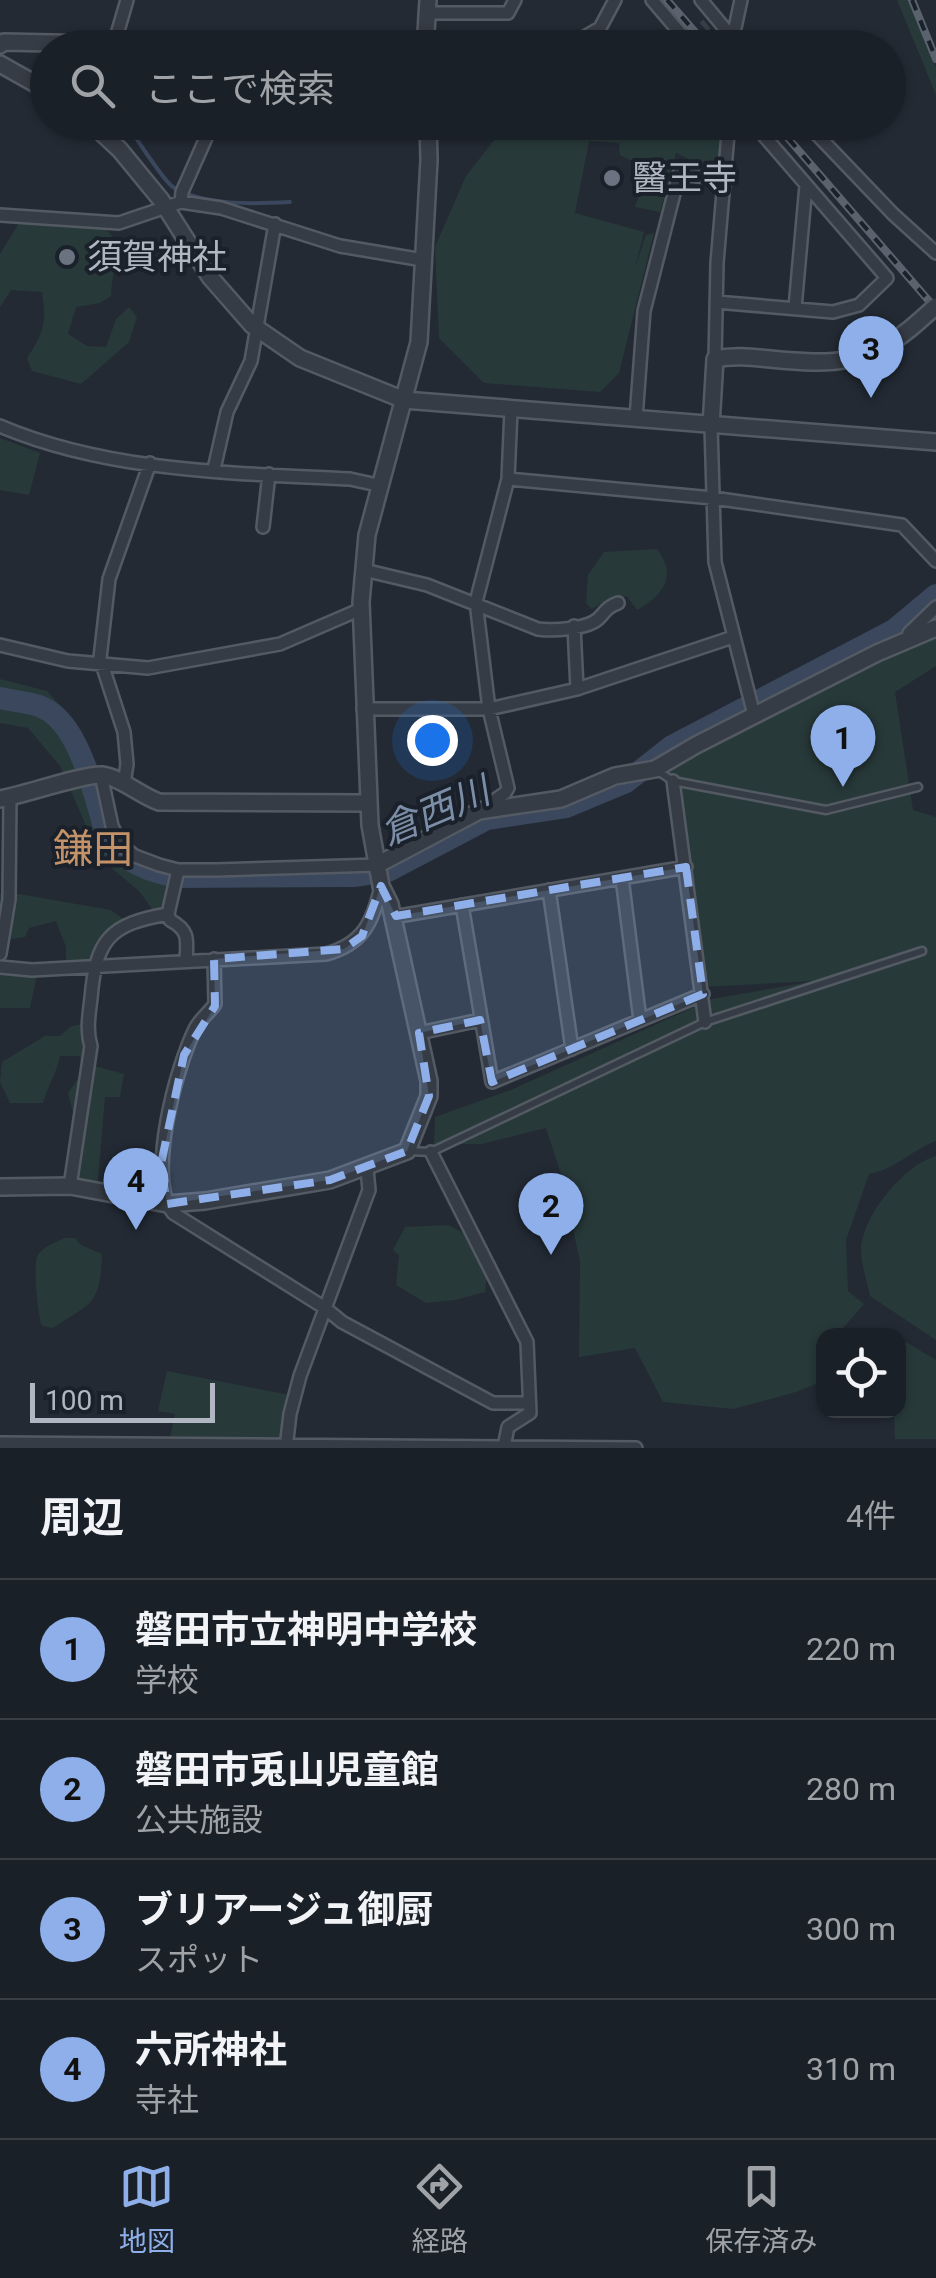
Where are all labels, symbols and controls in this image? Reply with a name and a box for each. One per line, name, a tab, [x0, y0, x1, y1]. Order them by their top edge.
search box	[30, 30, 906, 140]
icon: search	[65, 58, 120, 113]
text: ここで検索	[145, 67, 335, 111]
place label: 醫王寺	[632, 158, 737, 199]
marker: 醫王寺	[601, 167, 623, 189]
place label: 須賀神社	[87, 237, 227, 278]
marker: 須賀神社	[56, 246, 78, 268]
pin: 3	[838, 316, 904, 398]
pin: 1	[810, 704, 876, 787]
your location	[407, 715, 458, 766]
water label: 倉西川	[374, 767, 500, 854]
district label: 鎌田	[53, 826, 133, 873]
pin: 4	[104, 1148, 168, 1230]
pin: 2	[518, 1172, 584, 1255]
map controls	[816, 1328, 906, 1418]
button: locate	[816, 1328, 906, 1418]
scale bar	[30, 1378, 215, 1422]
text: 100 m	[45, 1384, 124, 1417]
text: 周辺	[40, 1493, 124, 1542]
text: 4件	[846, 1497, 896, 1535]
text: 磐田市立神明中学校	[135, 1608, 477, 1652]
text: 1	[63, 1630, 82, 1668]
text: 220 m	[806, 1630, 896, 1668]
text: 学校	[135, 1661, 199, 1699]
text: 磐田市兎山児童館	[135, 1748, 439, 1792]
text: 2	[63, 1770, 82, 1808]
text: 280 m	[806, 1770, 896, 1808]
text: 公共施設	[135, 1801, 263, 1839]
text: ブリアージュ御厨	[135, 1888, 433, 1932]
text: 3	[63, 1910, 82, 1948]
text: 300 m	[806, 1910, 896, 1948]
text: スポット	[135, 1941, 263, 1979]
text: 六所神社	[135, 2028, 287, 2072]
text: 4	[63, 2050, 82, 2088]
text: 310 m	[806, 2050, 896, 2088]
text: 寺社	[135, 2081, 199, 2119]
tab: 地図	[119, 2159, 175, 2259]
tab: 経路	[412, 2159, 468, 2259]
tab: 保存済み	[705, 2159, 817, 2259]

